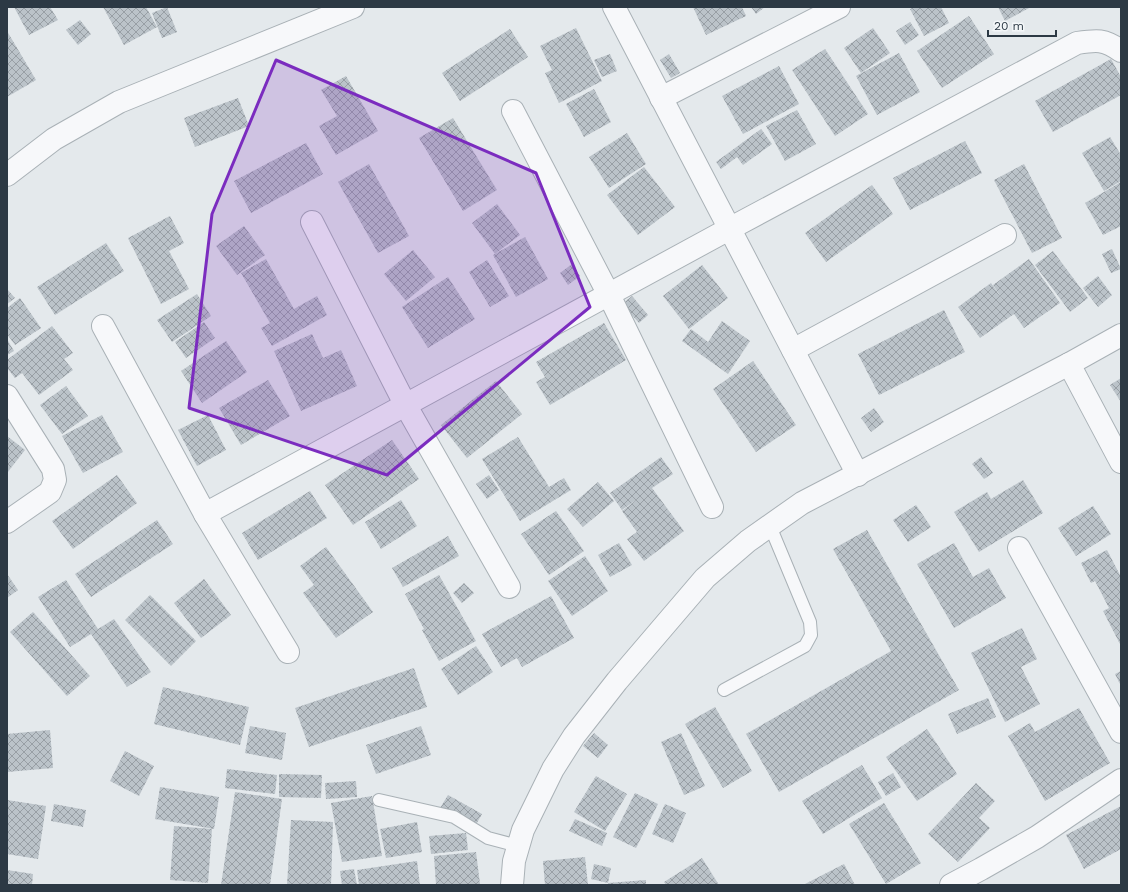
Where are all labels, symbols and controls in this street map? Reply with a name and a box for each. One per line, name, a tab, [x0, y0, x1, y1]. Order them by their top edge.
scale bar	[988, 12, 1056, 38]
text: 20 m	[994, 19, 1024, 33]

